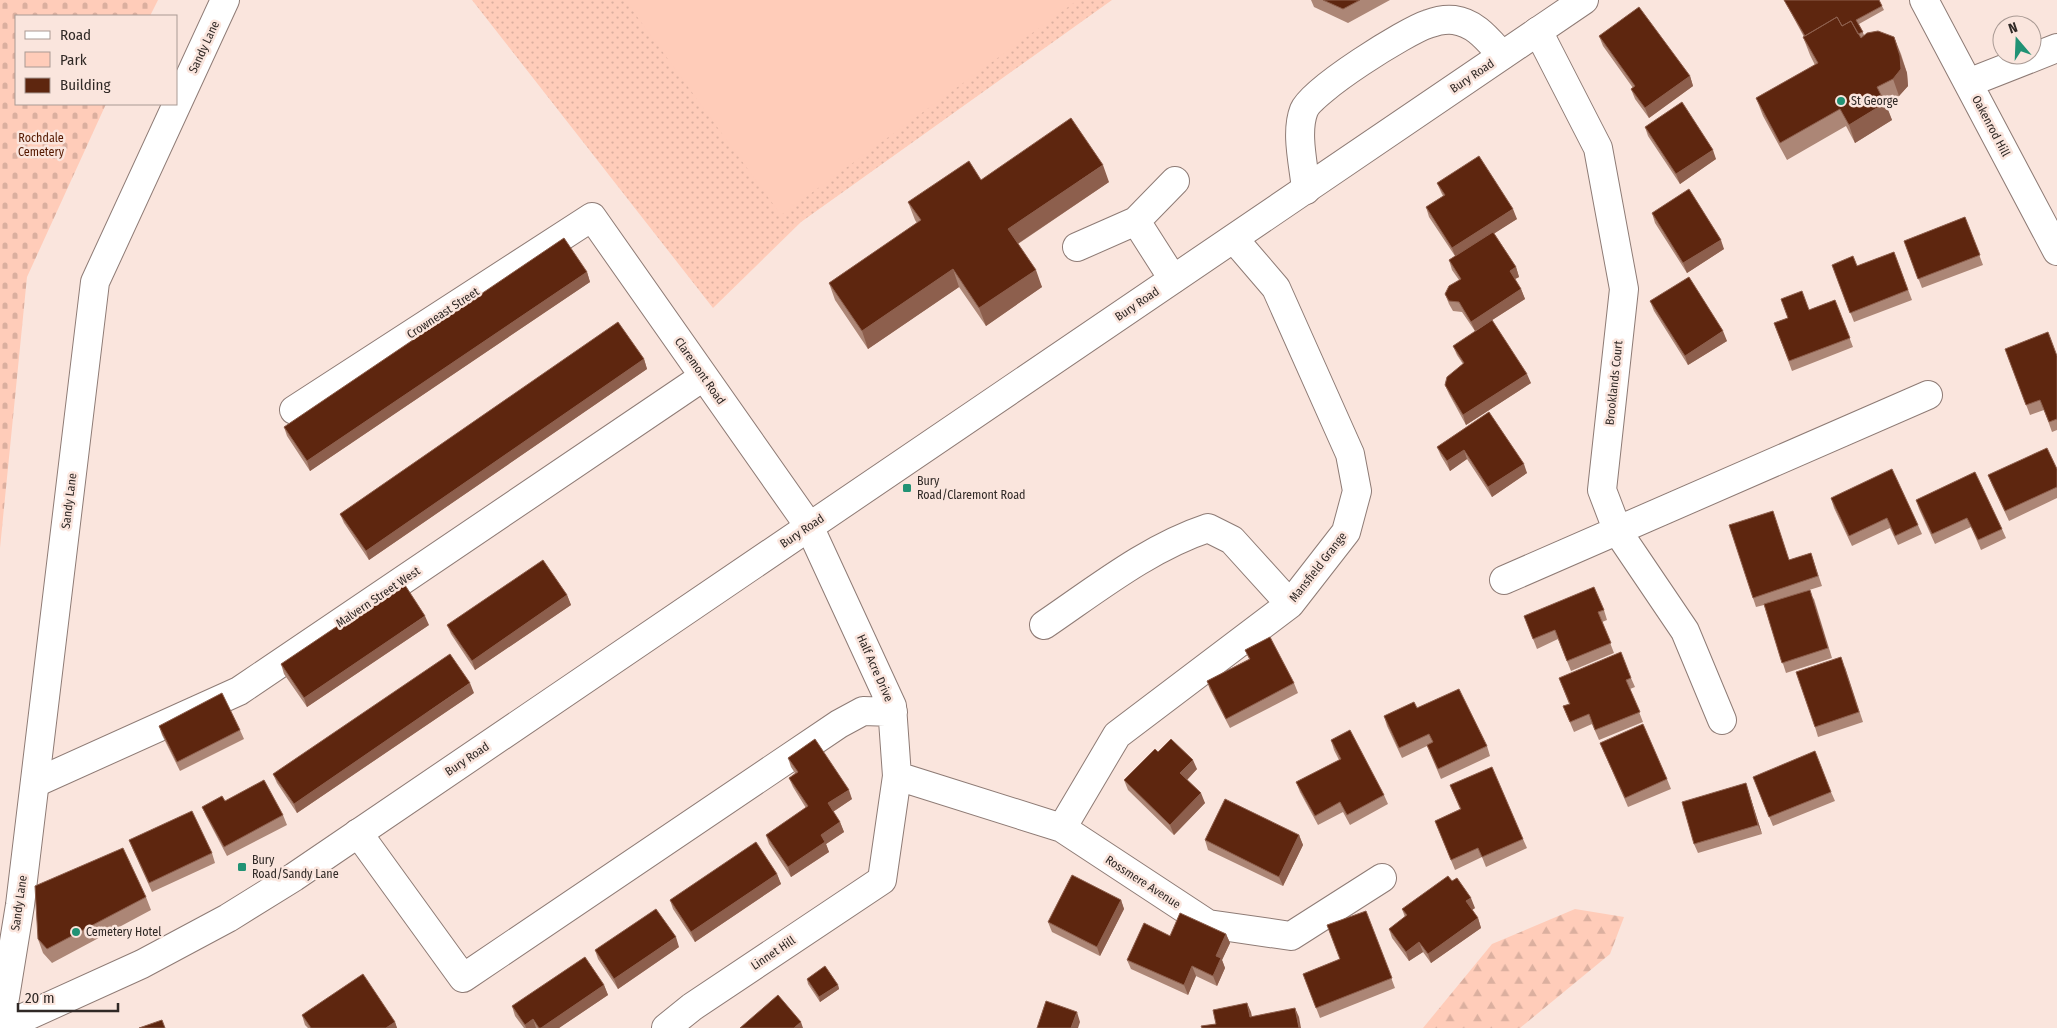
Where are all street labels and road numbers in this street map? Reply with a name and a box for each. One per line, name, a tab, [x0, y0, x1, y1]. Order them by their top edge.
street label: Sandy Lane	[186, 19, 222, 75]
street label: Bury Road	[1447, 56, 1497, 96]
street label: Oakenrod Hill	[1969, 93, 2013, 159]
street label: Crowneast Street	[404, 284, 482, 342]
street label: Bury Road	[1112, 284, 1162, 324]
street label: Claremont Road	[672, 335, 728, 407]
street label: Brooklands Court	[1603, 340, 1625, 426]
street label: Sandy Lane	[59, 472, 79, 530]
street label: Bury Road	[777, 511, 827, 551]
street label: Mansfield Grange	[1286, 529, 1350, 605]
street label: Malvern Street West	[333, 564, 423, 630]
street label: Half Acre Drive	[854, 632, 896, 704]
street label: Bury Road	[442, 739, 492, 779]
street label: Rossmere Avenue	[1103, 853, 1183, 911]
street label: Sandy Lane	[8, 874, 30, 932]
street label: Linnet Hill	[748, 933, 798, 973]

